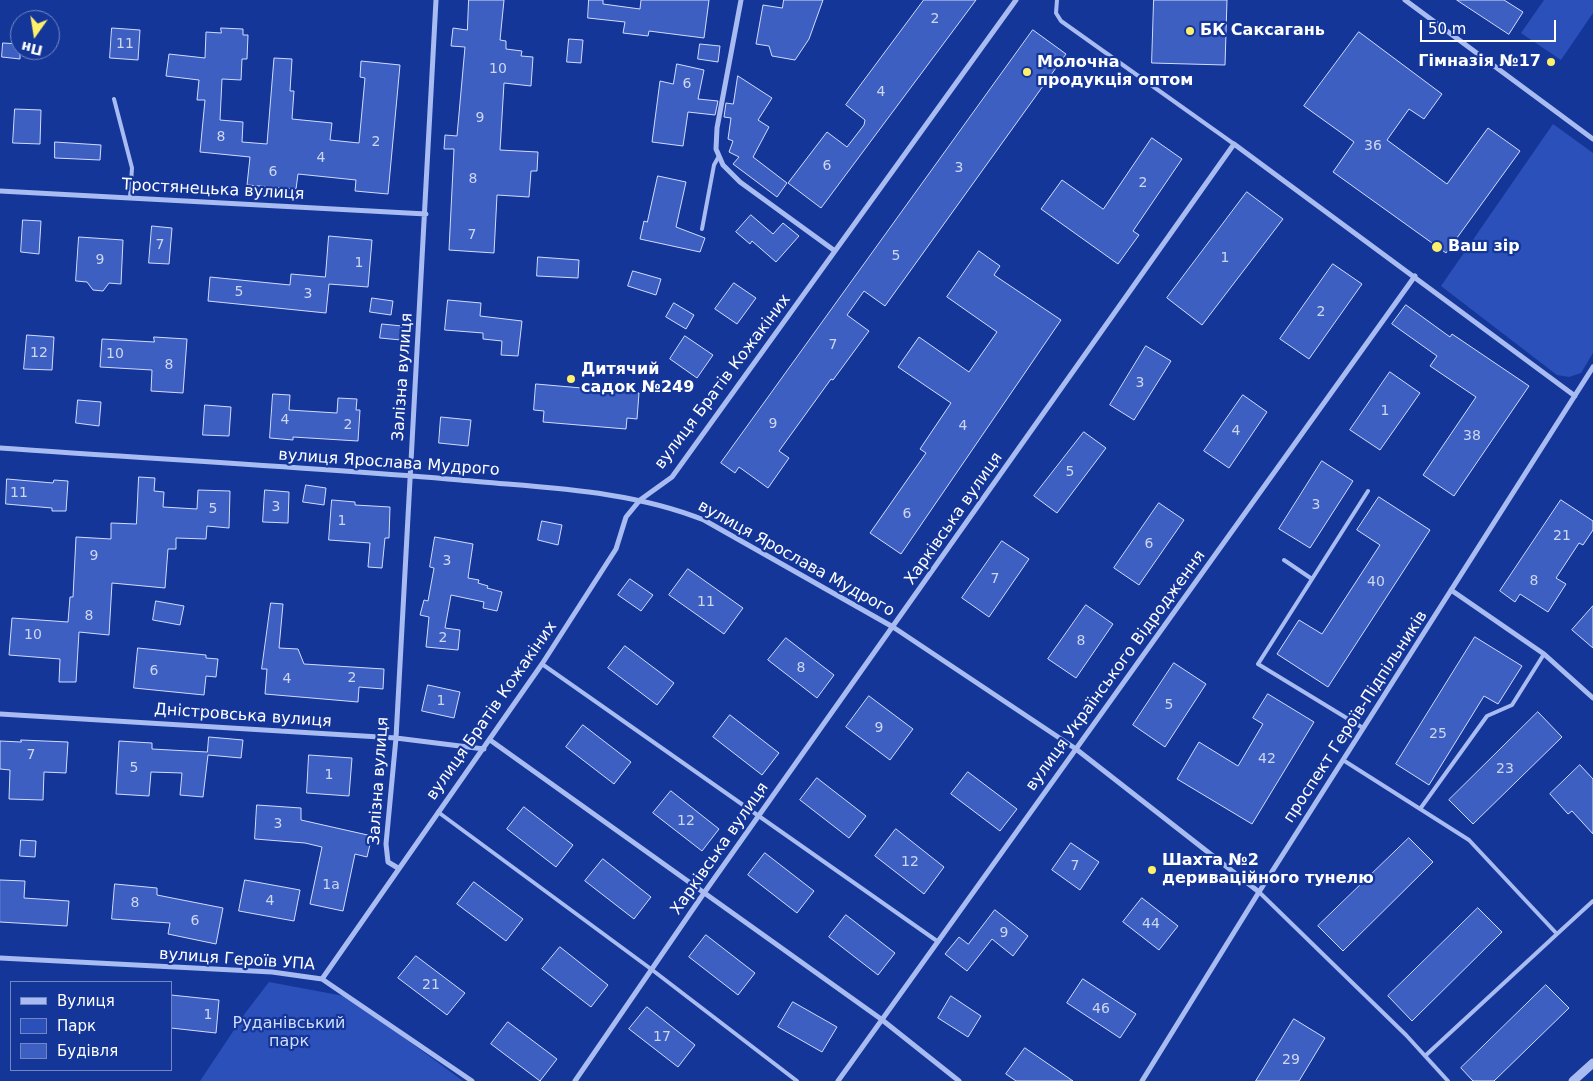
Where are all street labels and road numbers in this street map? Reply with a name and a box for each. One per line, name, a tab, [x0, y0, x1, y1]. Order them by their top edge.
street label: Тростянецька вулиця	[121, 176, 305, 204]
street label: вулиця Братів Кожакіних	[651, 291, 795, 473]
street label: Залізна вулиця	[389, 312, 417, 442]
street label: вулиця Ярослава Мудрого	[278, 446, 500, 480]
street label: Харківська вулиця	[901, 449, 1007, 589]
street label: вулиця Ярослава Мудрого	[694, 497, 898, 621]
street label: вулиця Українського Відродження	[1022, 547, 1210, 795]
street label: проспект Героїв-Підпільників	[1280, 607, 1432, 827]
street label: вулиця Братів Кожакіних	[423, 618, 561, 804]
street label: Дністровська вулиця	[154, 700, 332, 732]
street label: Залізна вулиця	[365, 716, 393, 846]
street label: Харківська вулиця	[667, 779, 773, 919]
street label: вулиця Героїв УПА	[158, 945, 316, 975]

